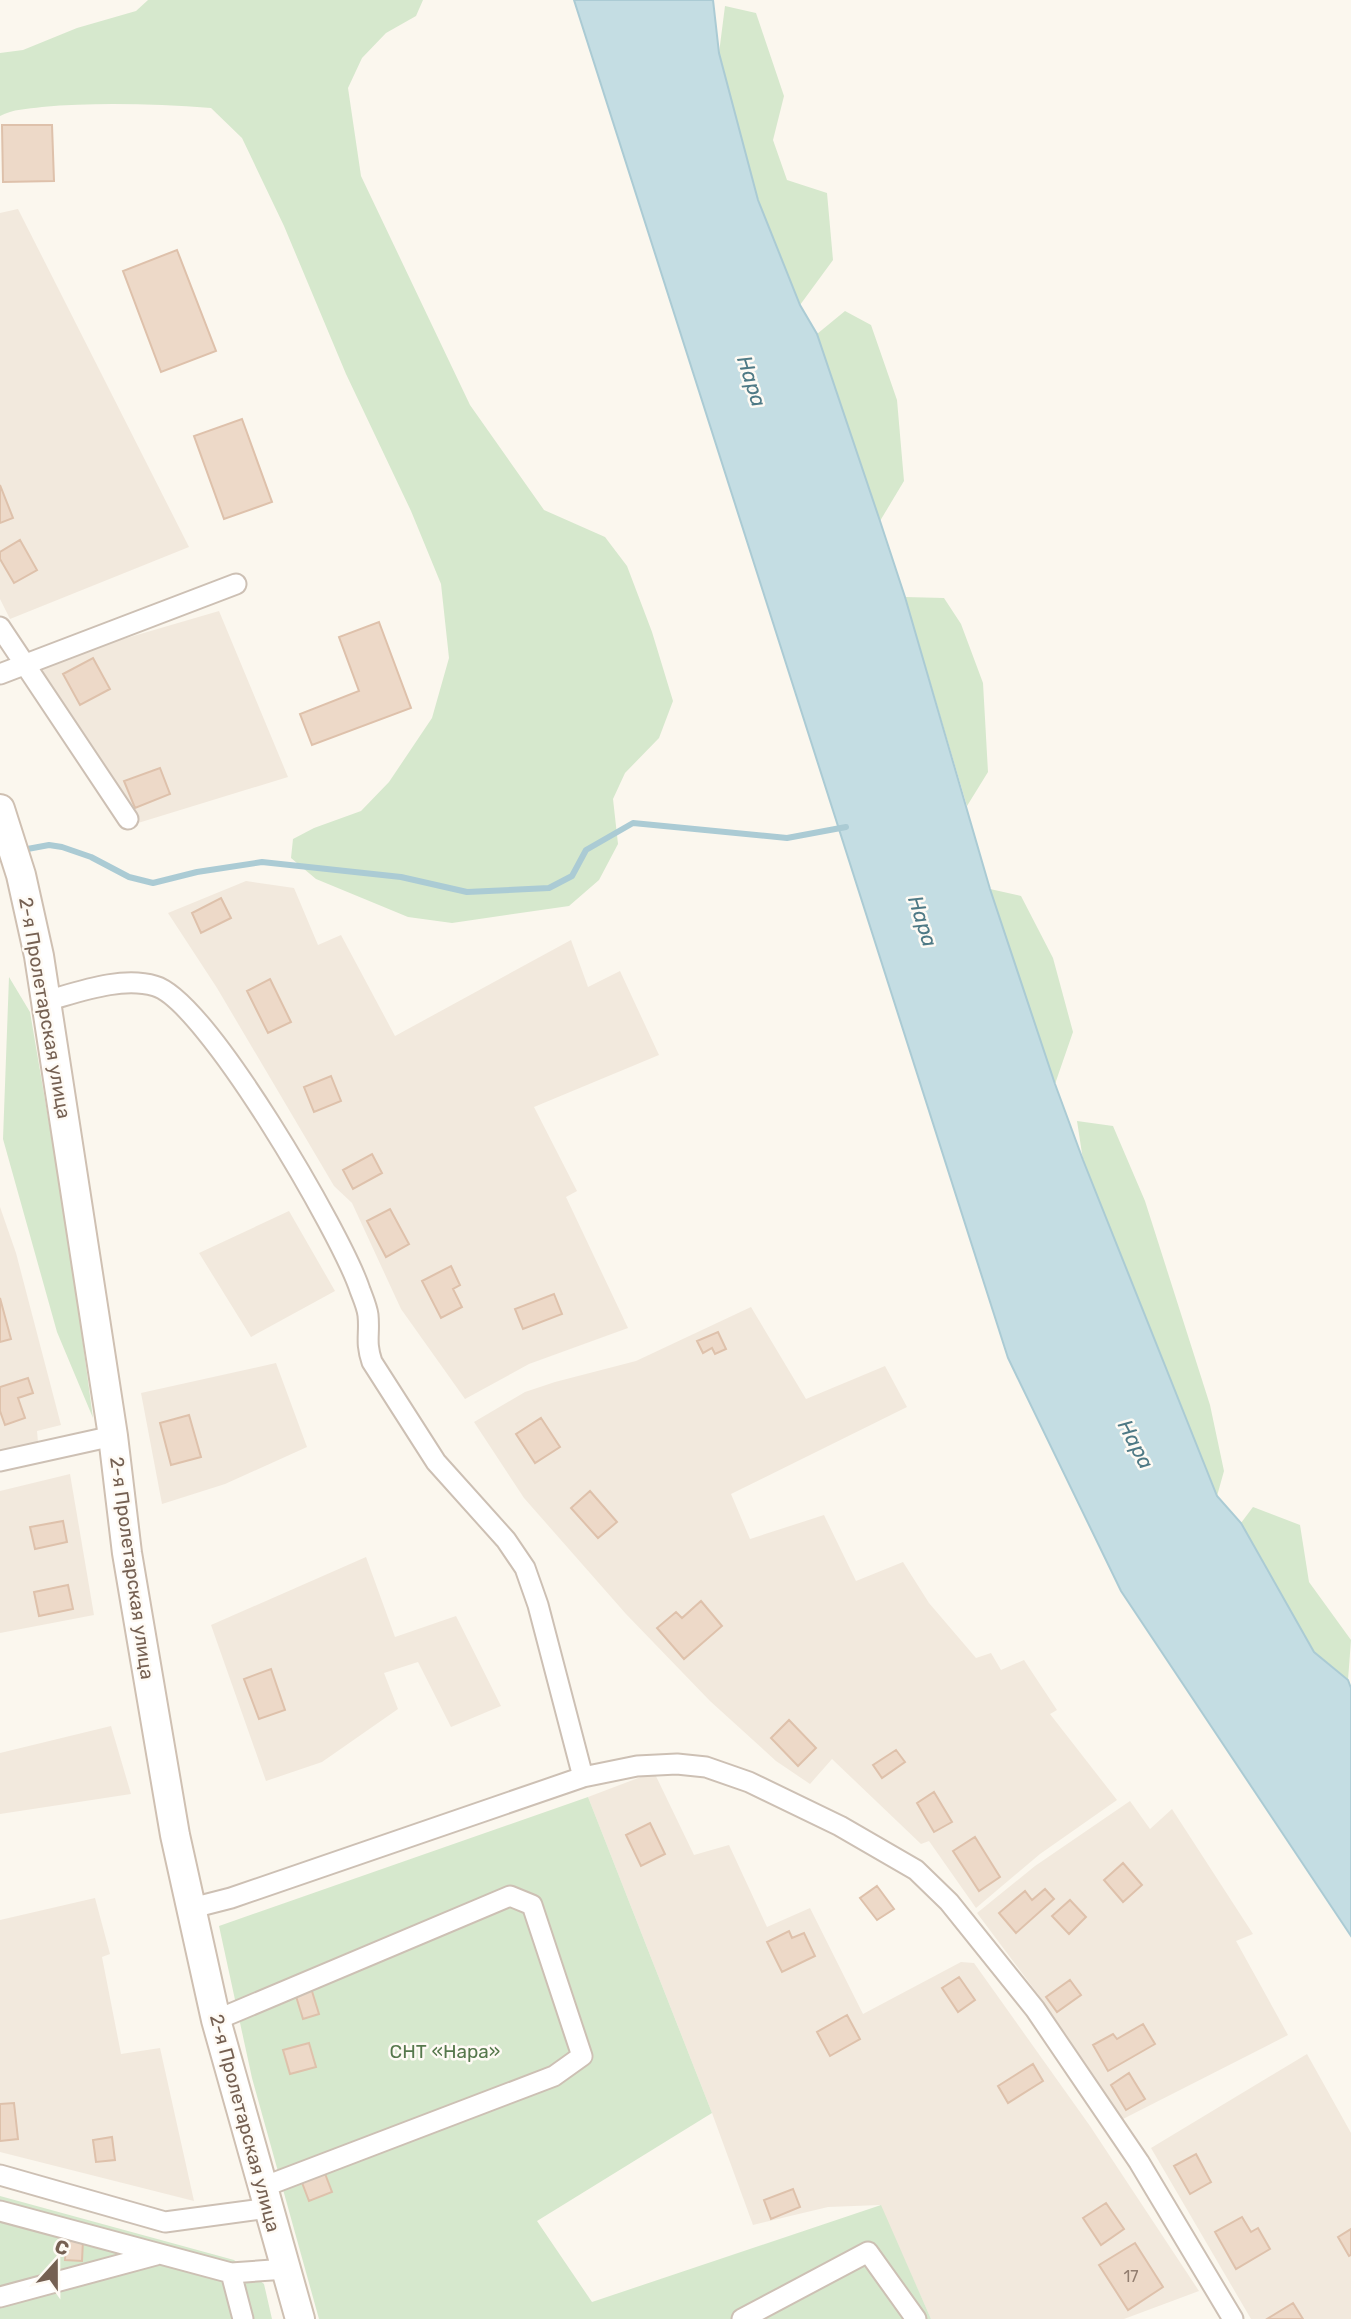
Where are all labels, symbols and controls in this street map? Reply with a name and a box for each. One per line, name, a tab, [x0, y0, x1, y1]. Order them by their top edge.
water label: Нара	[732, 352, 772, 410]
water label: Нара	[903, 892, 943, 950]
street label: 2-я Пролетарская улица	[14, 895, 76, 1121]
water label: Нара	[1113, 1415, 1159, 1473]
street label: 2-я Пролетарская улица	[105, 1455, 159, 1681]
street label: 2-я Пролетарская улица	[205, 2012, 285, 2234]
park label: СНТ «Нара»	[390, 2040, 500, 2063]
north arrow	[21, 2228, 91, 2298]
text: С	[52, 2234, 72, 2261]
house number: 17	[1123, 2267, 1139, 2286]

